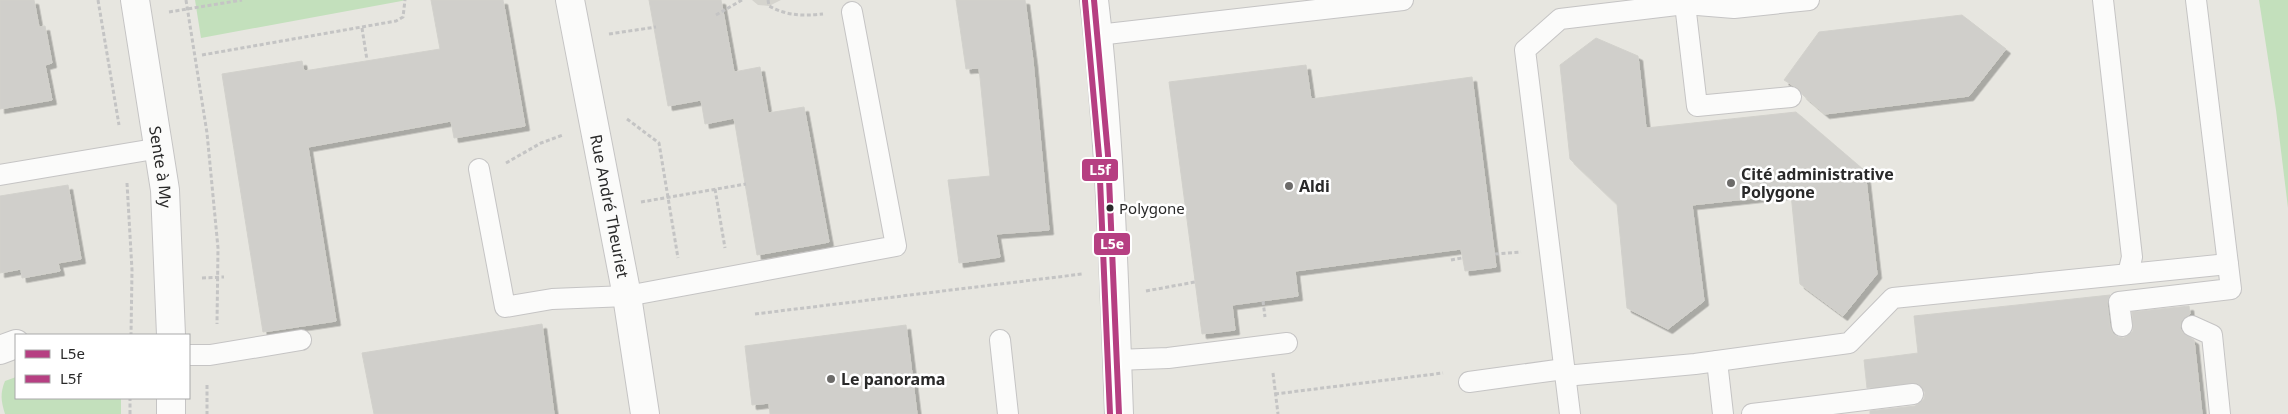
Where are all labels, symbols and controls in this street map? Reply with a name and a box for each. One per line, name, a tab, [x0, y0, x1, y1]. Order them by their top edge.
street label: Sente à My	[144, 124, 177, 209]
street label: Rue André Theuriet	[585, 133, 634, 280]
line badge: L5f	[1081, 158, 1119, 182]
text: L5f	[1089, 160, 1112, 179]
place label: Cité administrative Polygone	[1741, 163, 1894, 203]
place label: Aldi	[1299, 175, 1330, 197]
marker: Cité administrative Polygone	[1725, 177, 1737, 189]
marker: Aldi	[1283, 180, 1295, 192]
place label: Polygone	[1119, 198, 1185, 218]
marker: Polygone	[1105, 203, 1115, 213]
line badge: L5e	[1093, 232, 1131, 256]
text: L5e	[1100, 234, 1124, 253]
legend	[15, 334, 190, 399]
text: L5e	[60, 343, 85, 363]
text: L5f	[60, 368, 82, 388]
place label: Le panorama	[841, 368, 945, 390]
marker: Le panorama	[825, 373, 837, 385]

